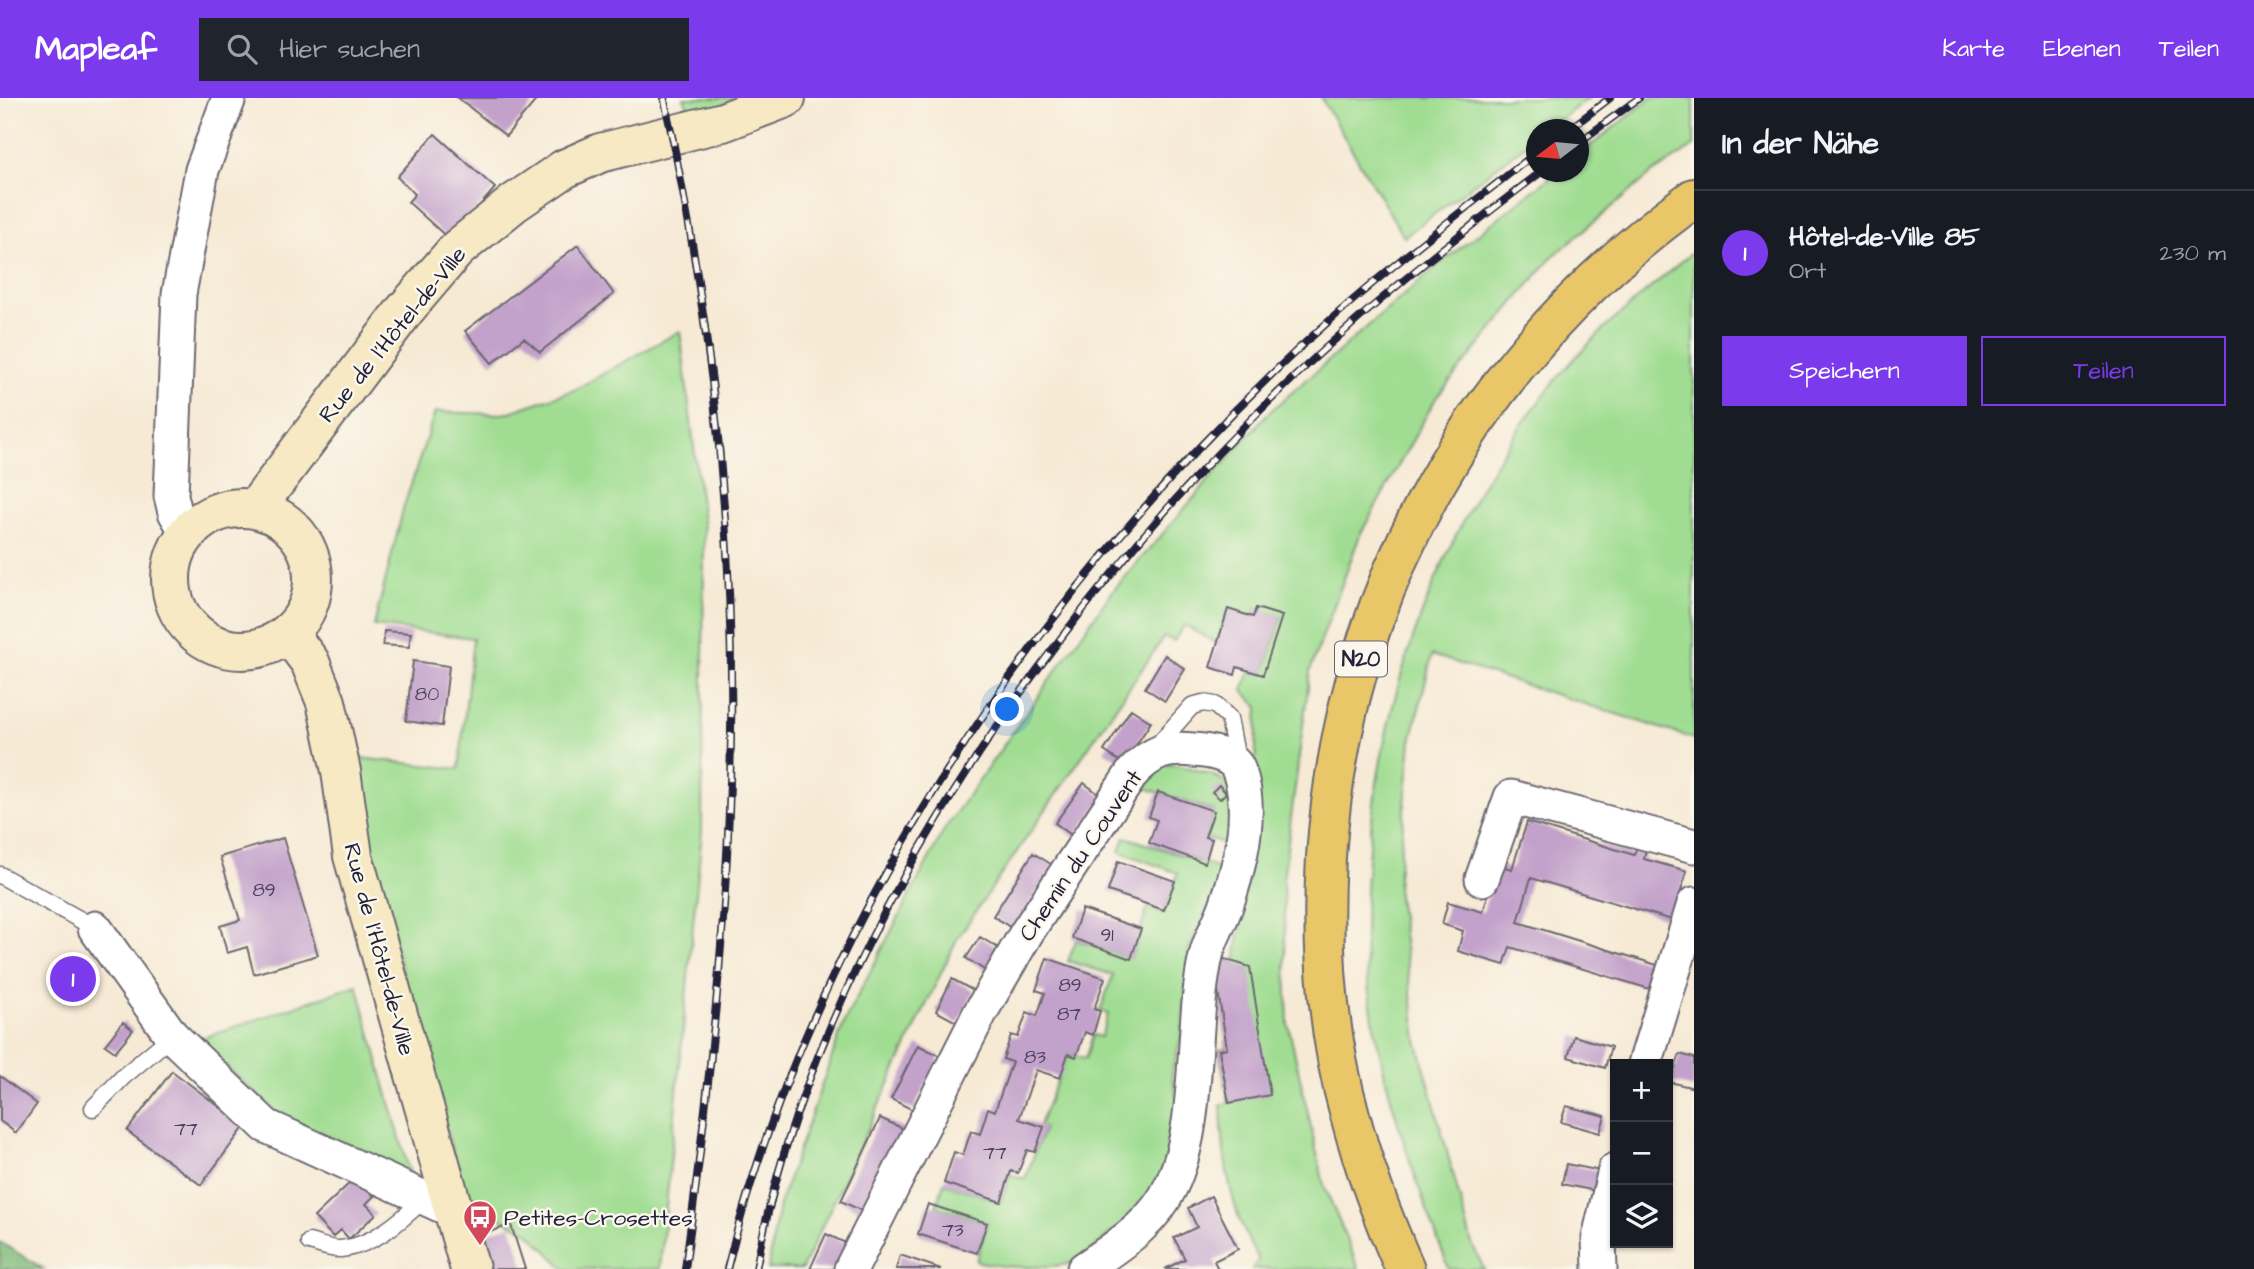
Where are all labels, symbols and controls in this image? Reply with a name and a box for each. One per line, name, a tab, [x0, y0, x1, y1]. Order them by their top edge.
search box	[199, 18, 689, 81]
text: Mapleaf	[35, 26, 157, 72]
icon: search	[223, 30, 261, 68]
text: Hier suchen	[279, 31, 420, 67]
text: Karte	[1942, 32, 2005, 66]
text: Ebenen	[2043, 32, 2121, 66]
text: Teilen	[2159, 32, 2219, 66]
north arrow	[1526, 119, 1589, 182]
text: In der Nähe	[1722, 123, 1879, 165]
text: Hôtel-de-Ville 85	[1789, 219, 1980, 255]
text: 1	[1744, 237, 1746, 269]
text: 230 m	[2160, 237, 2226, 269]
street label: Rue de l'Hôtel-de-Ville	[311, 240, 474, 430]
text: Ort	[1789, 255, 1826, 287]
button: Speichern	[1722, 336, 1967, 406]
button: Teilen	[1981, 336, 2226, 406]
road number: N20	[1335, 642, 1387, 676]
house number: 80	[415, 681, 439, 708]
your location	[990, 692, 1024, 726]
street label: Chemin du Couvent	[1011, 763, 1151, 948]
street label: Rue de l'Hôtel-de-Ville	[335, 839, 423, 1059]
house number: 89	[252, 877, 276, 904]
house number: 91	[1100, 922, 1114, 949]
pin: 1	[50, 953, 96, 1005]
house number: 89	[1058, 972, 1082, 999]
house number: 87	[1057, 1001, 1081, 1028]
house number: 83	[1024, 1044, 1046, 1071]
map controls	[1610, 1059, 1673, 1248]
button: +	[1610, 1059, 1673, 1122]
house number: 77	[174, 1116, 198, 1143]
button: −	[1610, 1122, 1673, 1185]
house number: 77	[983, 1140, 1007, 1167]
button: layers	[1610, 1185, 1673, 1248]
bus stop icon: Petites-Crosettes	[461, 1198, 499, 1247]
place label: Petites-Crosettes	[504, 1202, 693, 1234]
house number: 73	[942, 1217, 964, 1244]

